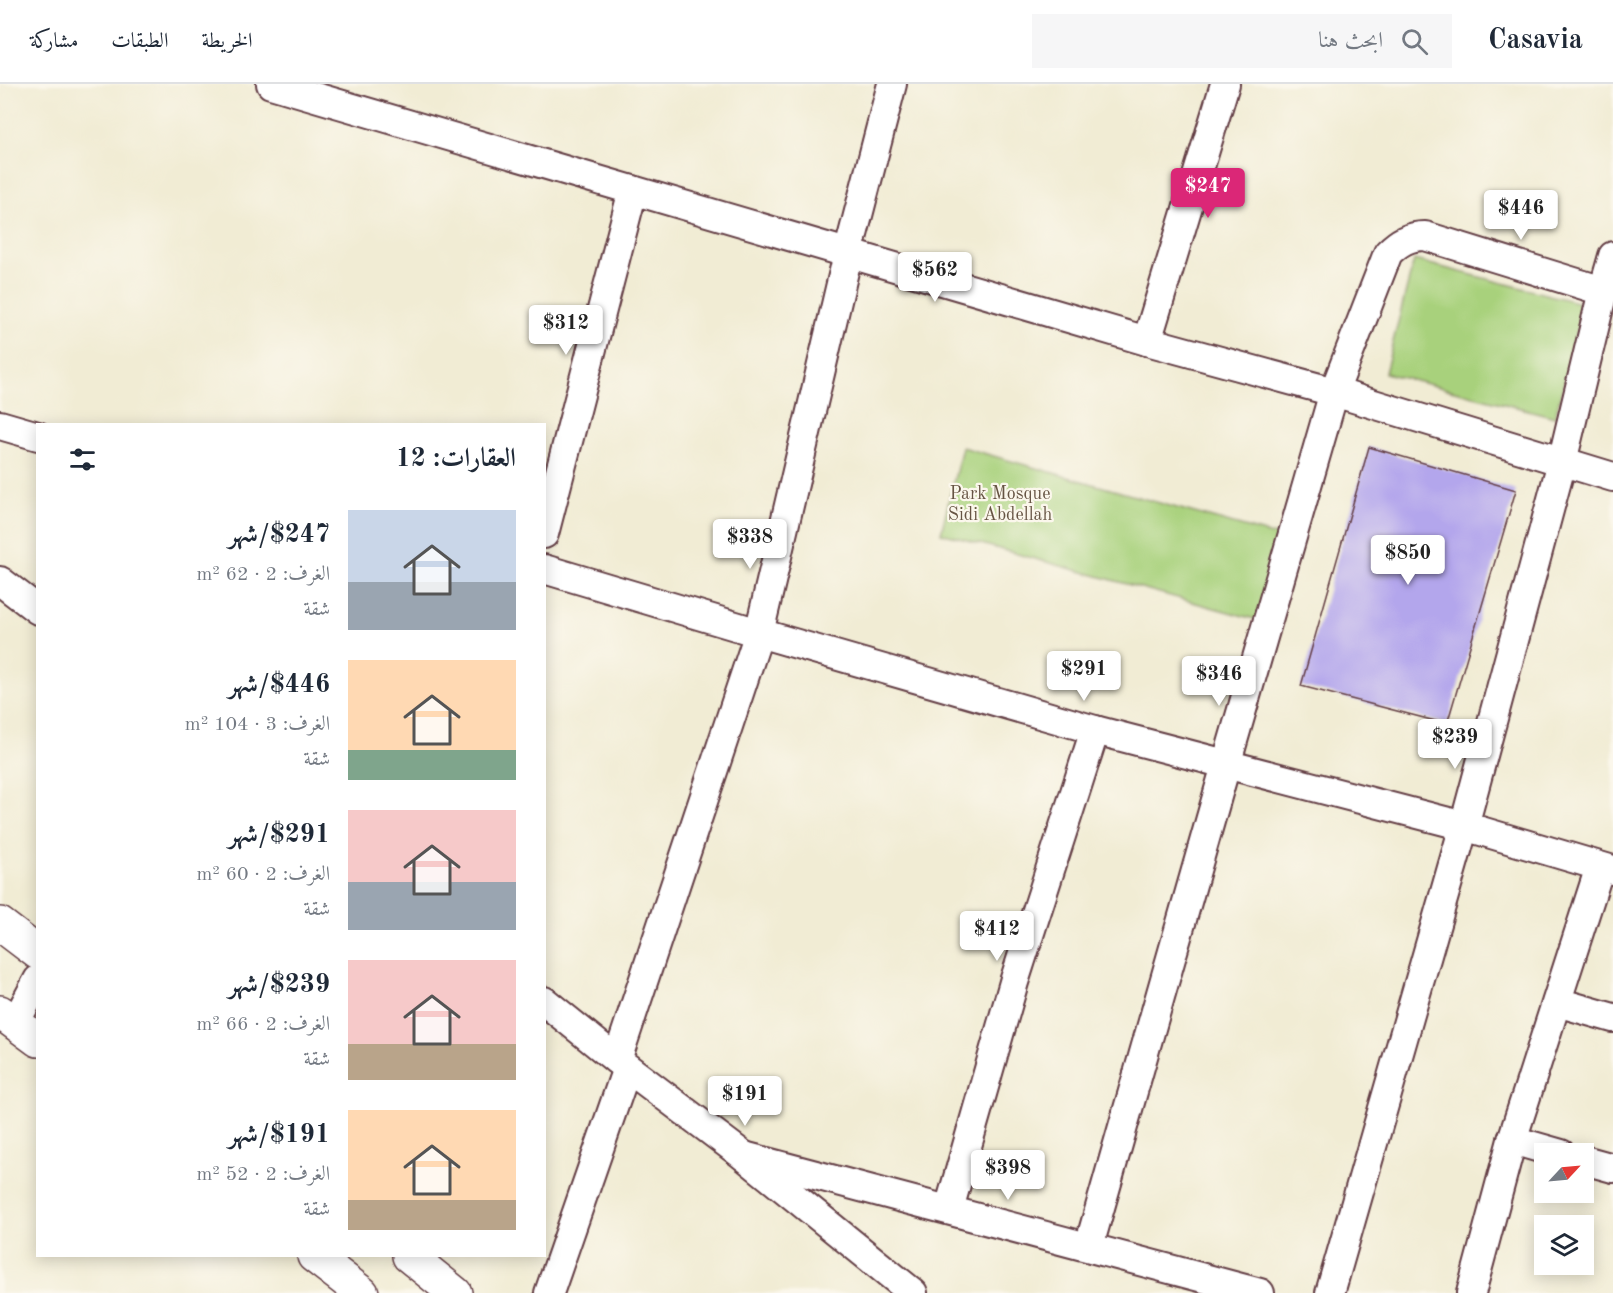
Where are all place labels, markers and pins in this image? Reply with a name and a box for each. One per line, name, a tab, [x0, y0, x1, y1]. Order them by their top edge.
pin: $247	[1172, 168, 1244, 219]
pin: $446	[1485, 190, 1557, 241]
pin: $562	[899, 252, 971, 303]
pin: $312	[530, 305, 602, 356]
pin: $338	[714, 519, 786, 570]
pin: $850	[1372, 535, 1444, 586]
pin: $291	[1048, 651, 1120, 702]
pin: $346	[1183, 656, 1255, 707]
pin: $239	[1419, 719, 1491, 770]
pin: $412	[961, 911, 1033, 962]
pin: $191	[709, 1076, 781, 1127]
pin: $398	[972, 1150, 1044, 1201]

